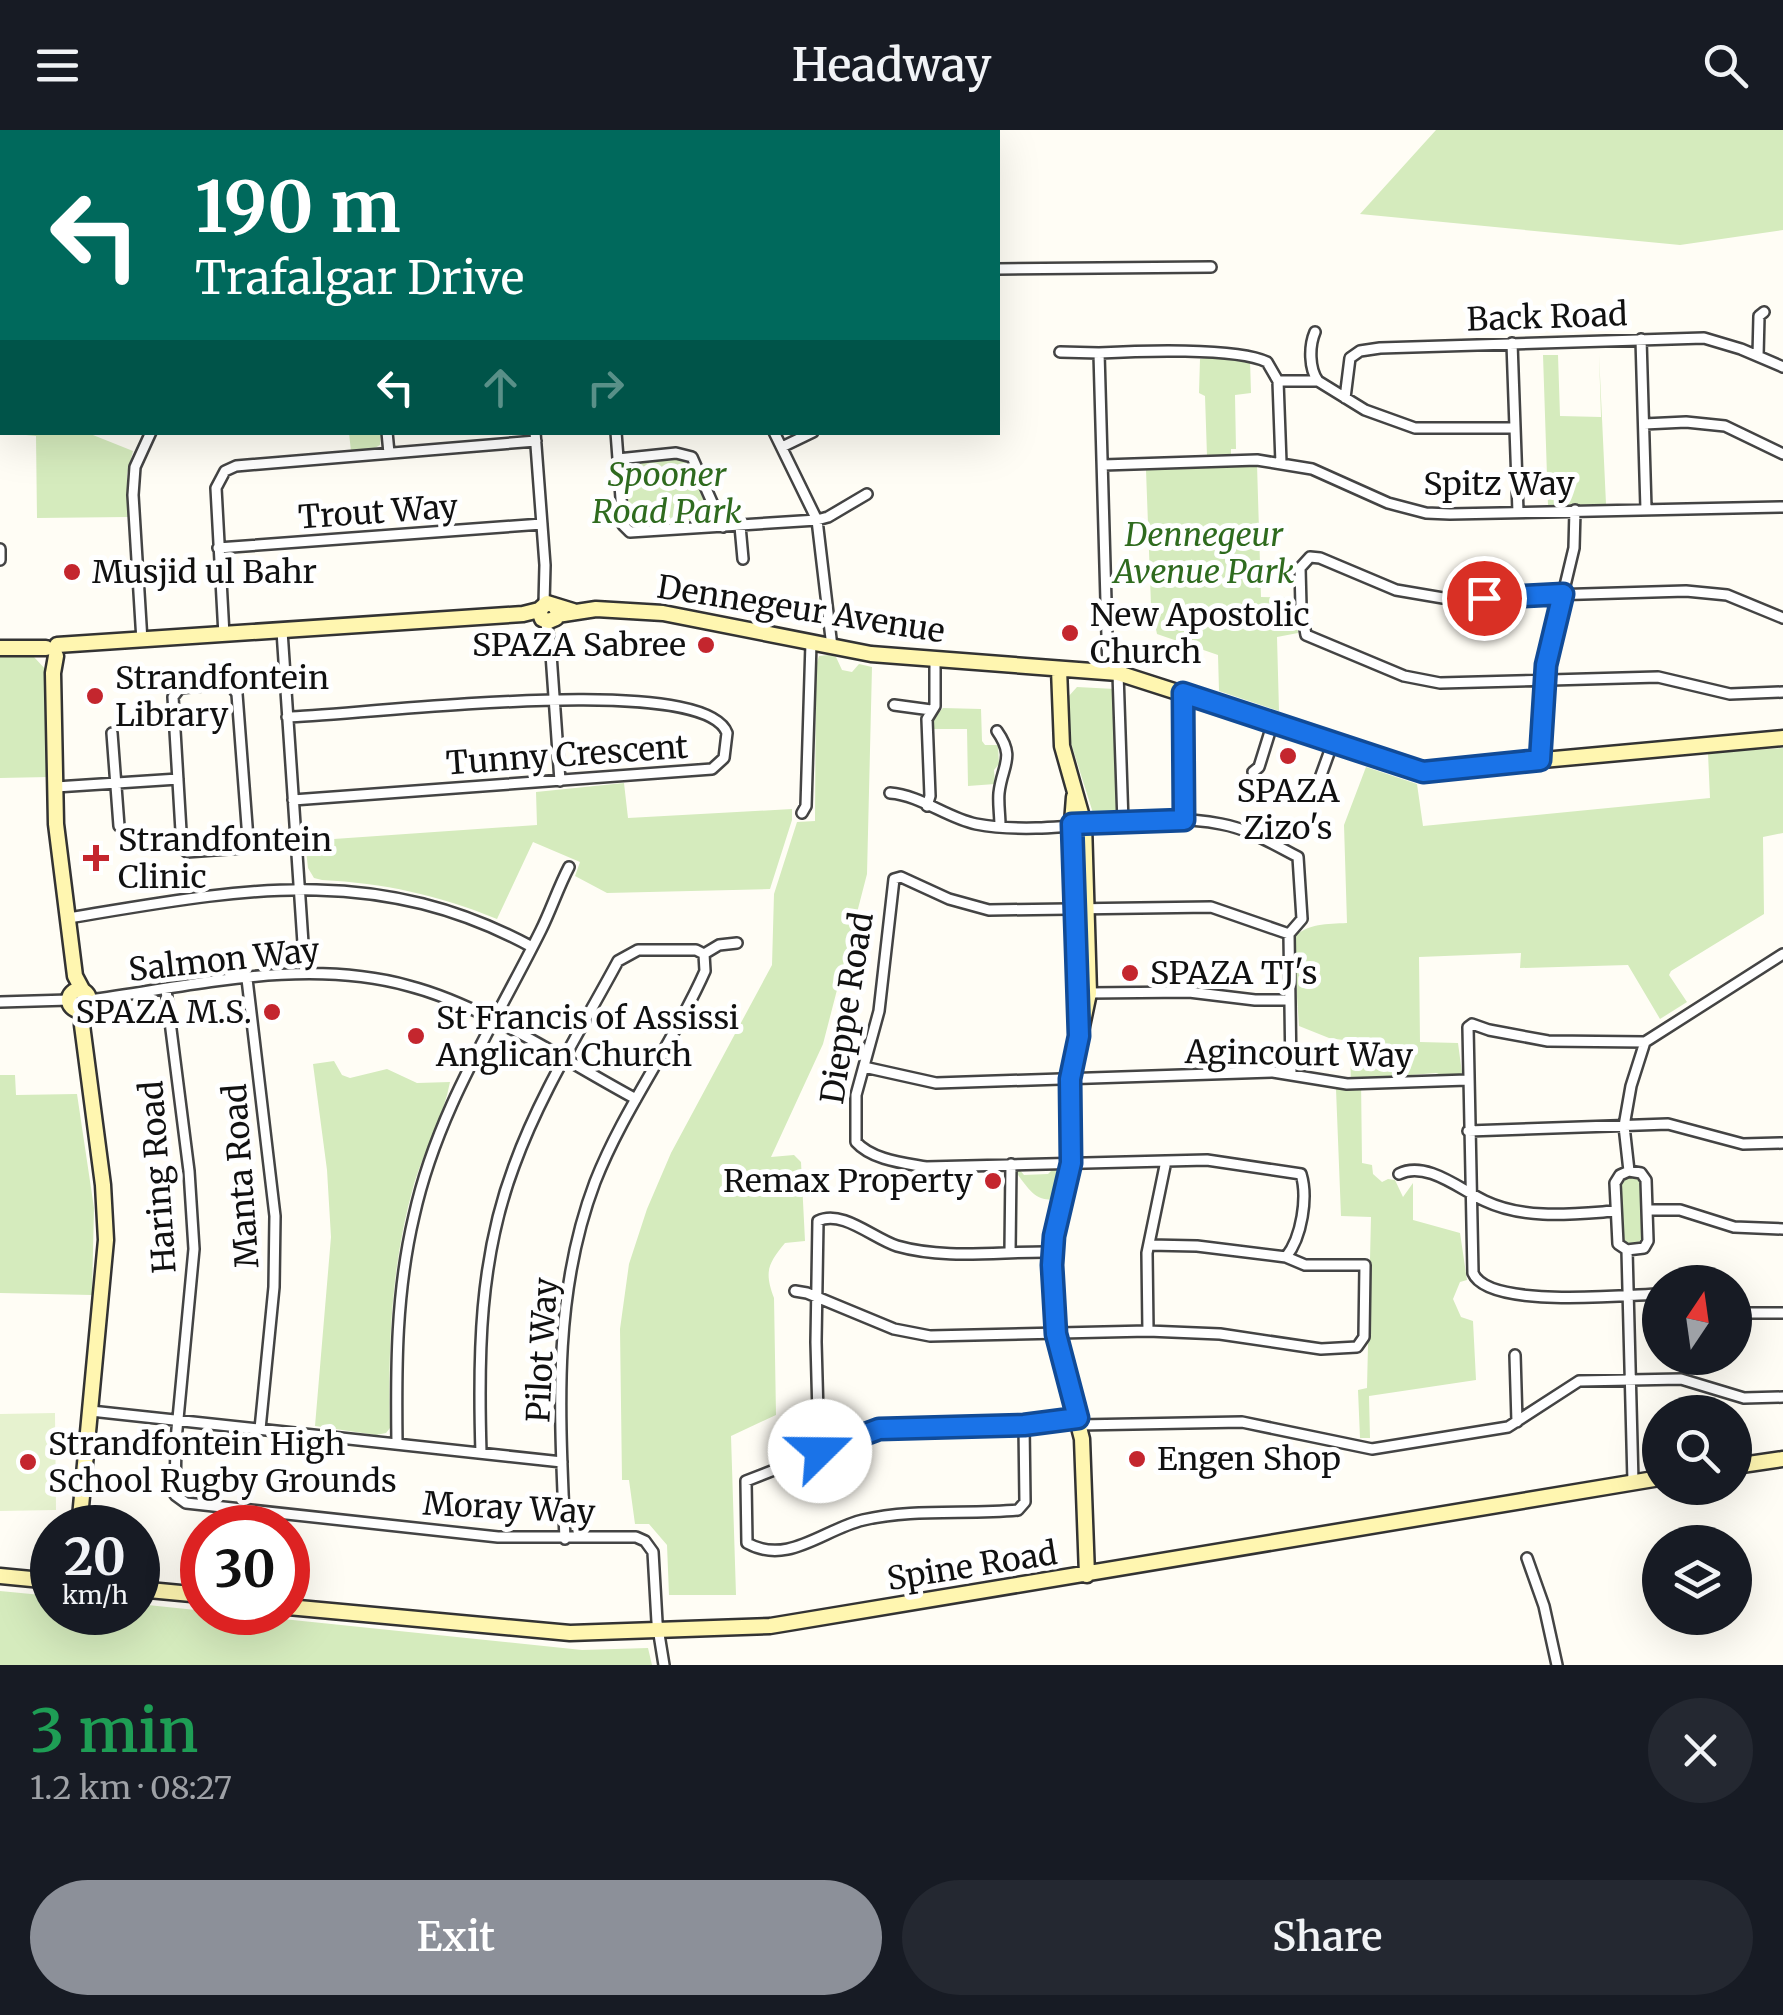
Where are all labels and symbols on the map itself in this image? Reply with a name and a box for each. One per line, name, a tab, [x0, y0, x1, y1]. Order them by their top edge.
street label: Back Road	[1466, 294, 1628, 340]
park label: Spooner Road Park	[592, 455, 742, 532]
street label: Spitz Way	[1423, 464, 1575, 504]
street label: Trout Way	[297, 486, 459, 538]
park label: Dennegeur Avenue Park	[1111, 515, 1295, 592]
place label: Musjid ul Bahr	[92, 552, 317, 592]
pin	[1442, 556, 1527, 641]
marker: Musjid ul Bahr	[61, 561, 83, 583]
street label: Dennegeur Avenue	[654, 567, 948, 651]
place label: New Apostolic Church	[1090, 595, 1310, 672]
marker: New Apostolic Church	[1059, 622, 1081, 644]
place label: SPAZA Sabree	[472, 625, 686, 665]
marker: SPAZA Sabree	[695, 634, 717, 656]
place label: Strandfontein Library	[115, 658, 329, 735]
marker: Strandfontein Library	[84, 685, 106, 707]
street label: Tunny Crescent	[445, 727, 690, 783]
marker: SPAZA Zizo's	[1277, 745, 1299, 767]
place label: SPAZA Zizo's	[1236, 771, 1340, 848]
place label: Strandfontein Clinic	[118, 820, 332, 897]
marker: Strandfontein Clinic	[83, 845, 109, 871]
street label: Dieppe Road	[812, 909, 882, 1107]
street label: Salmon Way	[127, 930, 322, 990]
place label: SPAZA TJ's	[1150, 953, 1317, 993]
marker: SPAZA TJ's	[1119, 962, 1141, 984]
place label: SPAZA M.S.	[75, 992, 252, 1032]
place label: St Francis of Assissi Anglican Church	[435, 998, 739, 1075]
marker: SPAZA M.S.	[261, 1001, 283, 1023]
marker: St Francis of Assissi Anglican Church	[405, 1025, 427, 1047]
street label: Agincourt Way	[1184, 1032, 1414, 1076]
street label: Haring Road	[131, 1079, 185, 1275]
street label: Manta Road	[215, 1083, 267, 1269]
place label: Remax Property	[723, 1161, 973, 1201]
marker: Remax Property	[982, 1170, 1004, 1192]
north arrow	[1642, 1265, 1752, 1375]
street label: Pilot Way	[518, 1276, 566, 1424]
position arrow	[768, 1399, 872, 1503]
place label: Strandfontein High School Rugby Grounds	[48, 1424, 397, 1501]
place label: Engen Shop	[1157, 1439, 1341, 1479]
marker: Engen Shop	[1126, 1448, 1148, 1470]
marker: Strandfontein High School Rugby Grounds	[17, 1451, 39, 1473]
street label: Moray Way	[422, 1484, 597, 1533]
speed limit sign: 30	[180, 1505, 310, 1635]
street label: Spine Road	[884, 1533, 1060, 1599]

